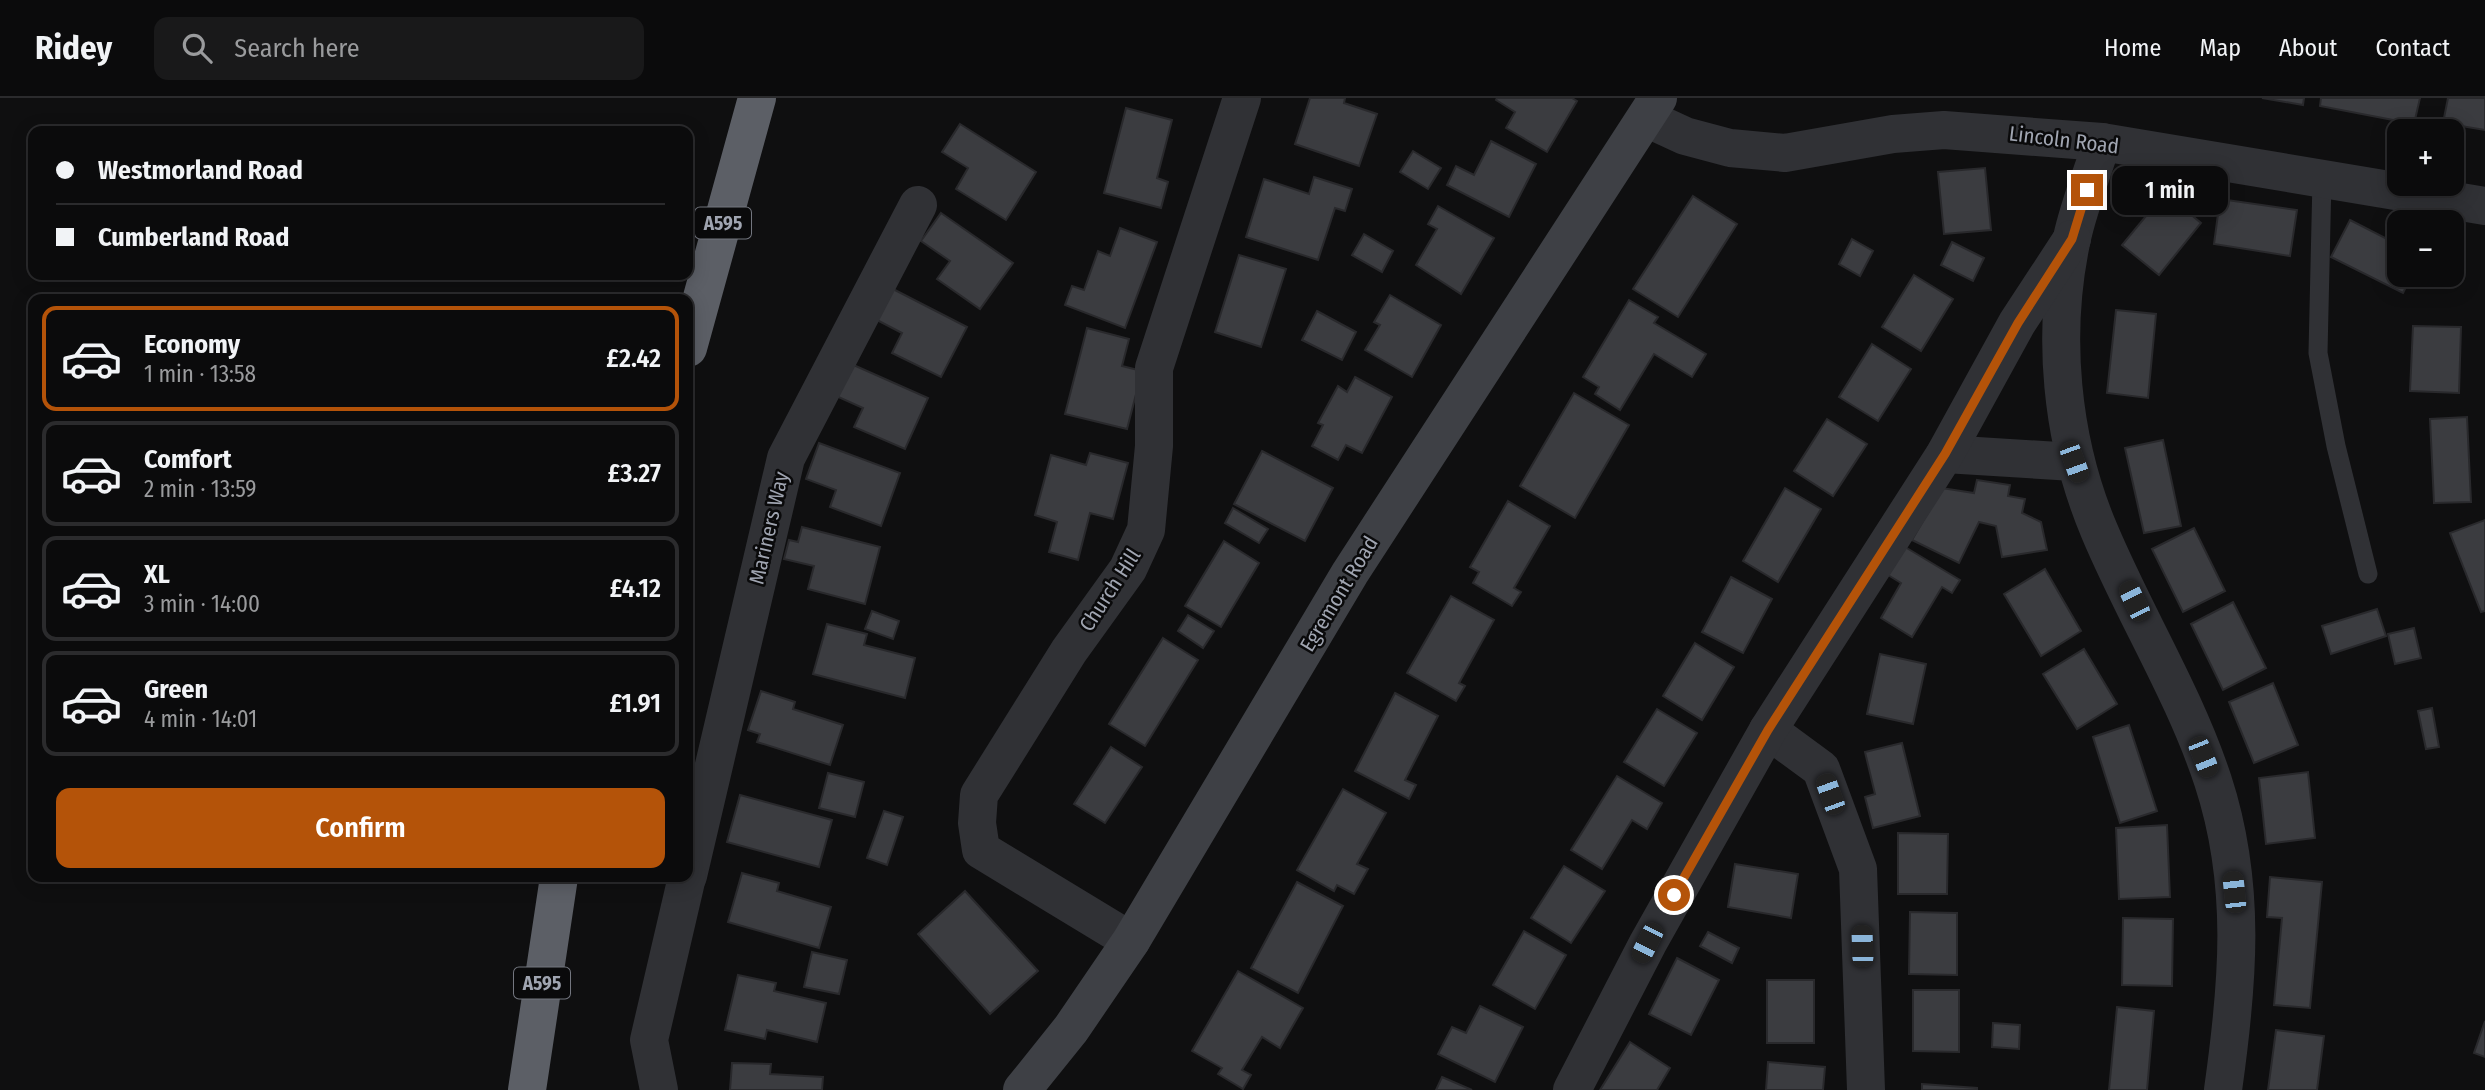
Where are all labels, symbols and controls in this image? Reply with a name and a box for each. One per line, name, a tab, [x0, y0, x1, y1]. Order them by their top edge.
search box	[154, 17, 644, 80]
text: Ridey	[35, 28, 112, 68]
icon: search	[178, 29, 216, 67]
text: Search here	[234, 33, 360, 64]
text: Home	[2104, 34, 2161, 62]
text: Map	[2199, 34, 2241, 62]
text: About	[2279, 34, 2337, 62]
text: Contact	[2375, 34, 2450, 62]
map controls	[2387, 119, 2464, 287]
button: +	[2387, 119, 2464, 196]
street label: Lincoln Road	[2008, 120, 2120, 160]
text: Westmorland Road	[98, 155, 303, 186]
callout: 1 min	[2112, 166, 2227, 214]
route end	[2071, 174, 2103, 206]
text: 1 min	[2145, 176, 2195, 204]
road number: A595	[695, 208, 751, 238]
button: −	[2387, 210, 2464, 287]
text: Cumberland Road	[98, 222, 289, 253]
icon: car	[60, 327, 123, 390]
text: Economy	[144, 329, 240, 360]
text: £2.42	[606, 343, 661, 374]
text: 1 min · 13:58	[144, 360, 256, 388]
car	[2057, 439, 2092, 485]
icon: car	[60, 442, 123, 505]
text: Comfort	[144, 444, 232, 475]
text: £3.27	[608, 458, 661, 489]
street label: Mariners Way	[743, 469, 795, 587]
text: 2 min · 13:59	[144, 475, 257, 503]
street label: Egremont Road	[1294, 532, 1384, 656]
street label: Church Hill	[1074, 543, 1147, 636]
icon: car	[60, 557, 123, 620]
text: XL	[144, 559, 170, 590]
text: £4.12	[610, 573, 661, 604]
car	[2116, 578, 2153, 624]
text: 3 min · 14:00	[144, 590, 260, 618]
icon: car	[60, 672, 123, 735]
text: Green	[144, 674, 208, 705]
text: £1.91	[610, 688, 661, 719]
text: 4 min · 14:01	[144, 705, 257, 733]
car	[2186, 734, 2221, 780]
car	[1813, 771, 1848, 817]
button: Confirm	[56, 788, 665, 868]
car	[2222, 870, 2247, 914]
route start	[1658, 879, 1690, 911]
car	[1629, 920, 1666, 966]
car	[1851, 925, 1874, 967]
road number: A595	[514, 968, 570, 998]

